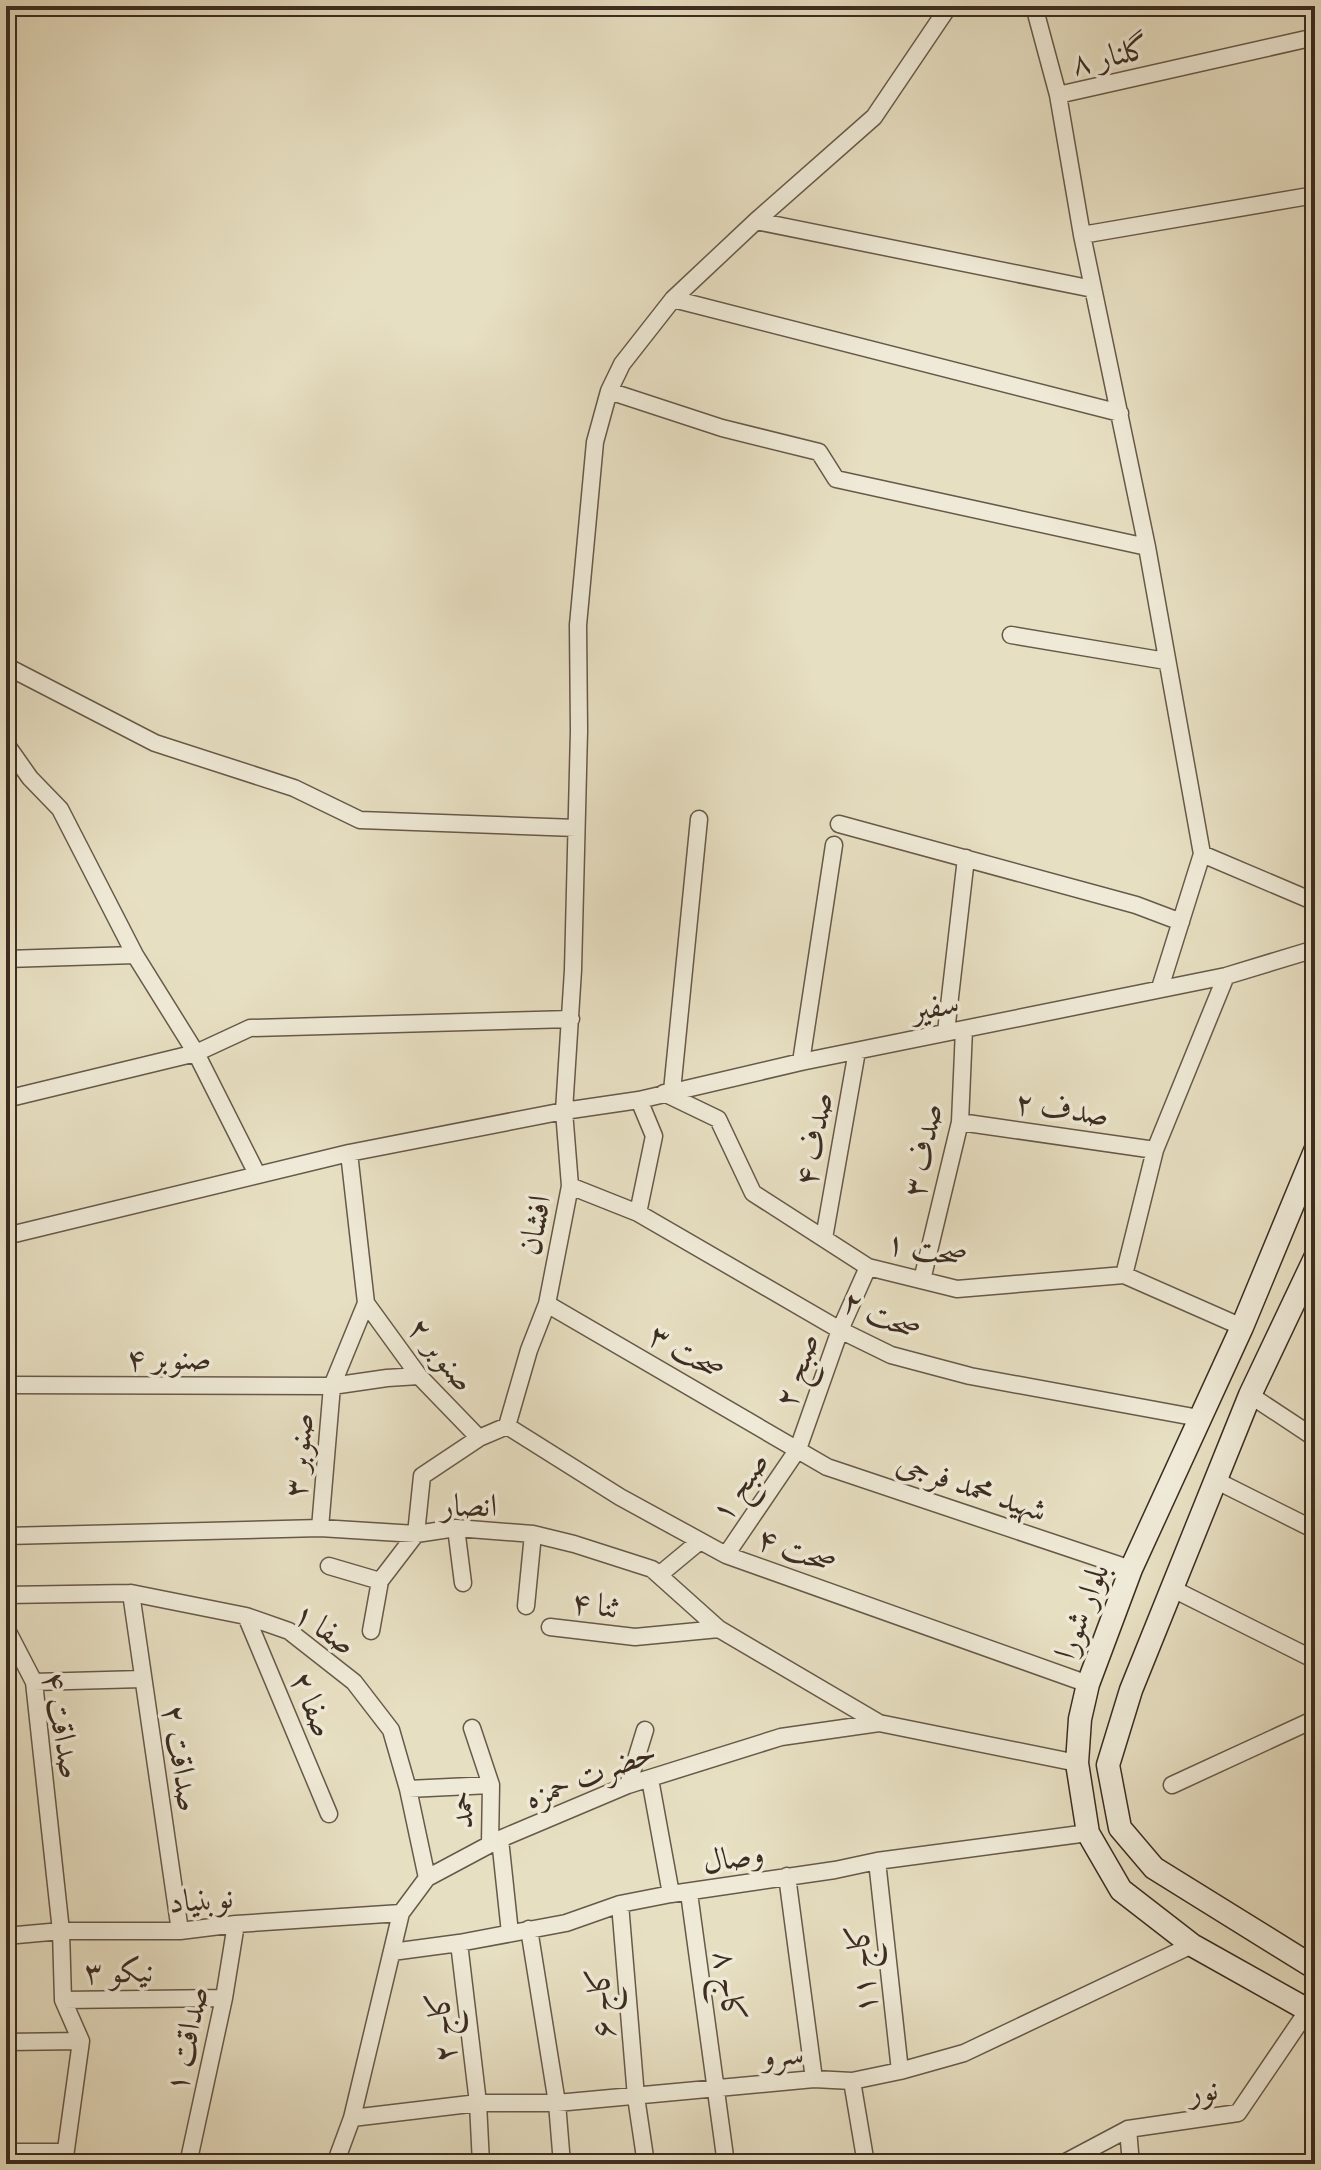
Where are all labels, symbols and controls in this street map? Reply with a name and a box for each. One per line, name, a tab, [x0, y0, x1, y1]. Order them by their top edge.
street label: گلنار ۸	[1067, 28, 1153, 86]
street label: سفیر	[905, 984, 963, 1034]
street label: صدف ۲	[1012, 1084, 1111, 1137]
street label: صدف ۴	[787, 1089, 844, 1190]
street label: صدف ۳	[895, 1100, 954, 1201]
street label: افشان	[511, 1192, 562, 1259]
street label: صحت ۱	[883, 1224, 970, 1279]
street label: صحت ۲	[835, 1282, 927, 1353]
street label: صنوبر ۲	[397, 1310, 483, 1401]
street label: صحت ۳	[640, 1316, 731, 1392]
street label: صبح ۲	[767, 1328, 835, 1415]
street label: صنوبر ۴	[127, 1340, 211, 1381]
street label: صنوبر ۳	[276, 1411, 325, 1499]
street label: صبح ۱	[703, 1444, 784, 1533]
street label: شهید محمد فرجی	[891, 1444, 1052, 1533]
street label: انصار	[438, 1487, 497, 1528]
street label: صحت ۴	[751, 1519, 841, 1586]
street label: بلوار شورا	[1046, 1558, 1120, 1666]
street label: ثنا ۴	[569, 1583, 622, 1630]
street label: صفا ۱	[284, 1594, 363, 1666]
street label: صفا ۲	[279, 1666, 343, 1744]
street label: صداقت ۴	[31, 1669, 90, 1782]
street label: صداقت ۲	[151, 1702, 208, 1815]
street label: حضرت حمزه	[519, 1733, 663, 1820]
street label: حمد	[442, 1790, 485, 1830]
street label: وصال	[699, 1834, 767, 1885]
street label: نوبنیاد	[167, 1878, 235, 1925]
street label: کاج ۱۱	[838, 1921, 894, 2016]
street label: کاج ۸	[697, 1948, 753, 2025]
street label: نیکو ۳	[84, 1952, 154, 1995]
street label: کاج ۶	[579, 1965, 631, 2040]
street label: صداقت ۱	[157, 1983, 220, 2096]
street label: کاج ۲	[419, 1988, 473, 2065]
street label: سرو	[758, 2035, 805, 2079]
street label: نور	[1183, 2070, 1221, 2115]

